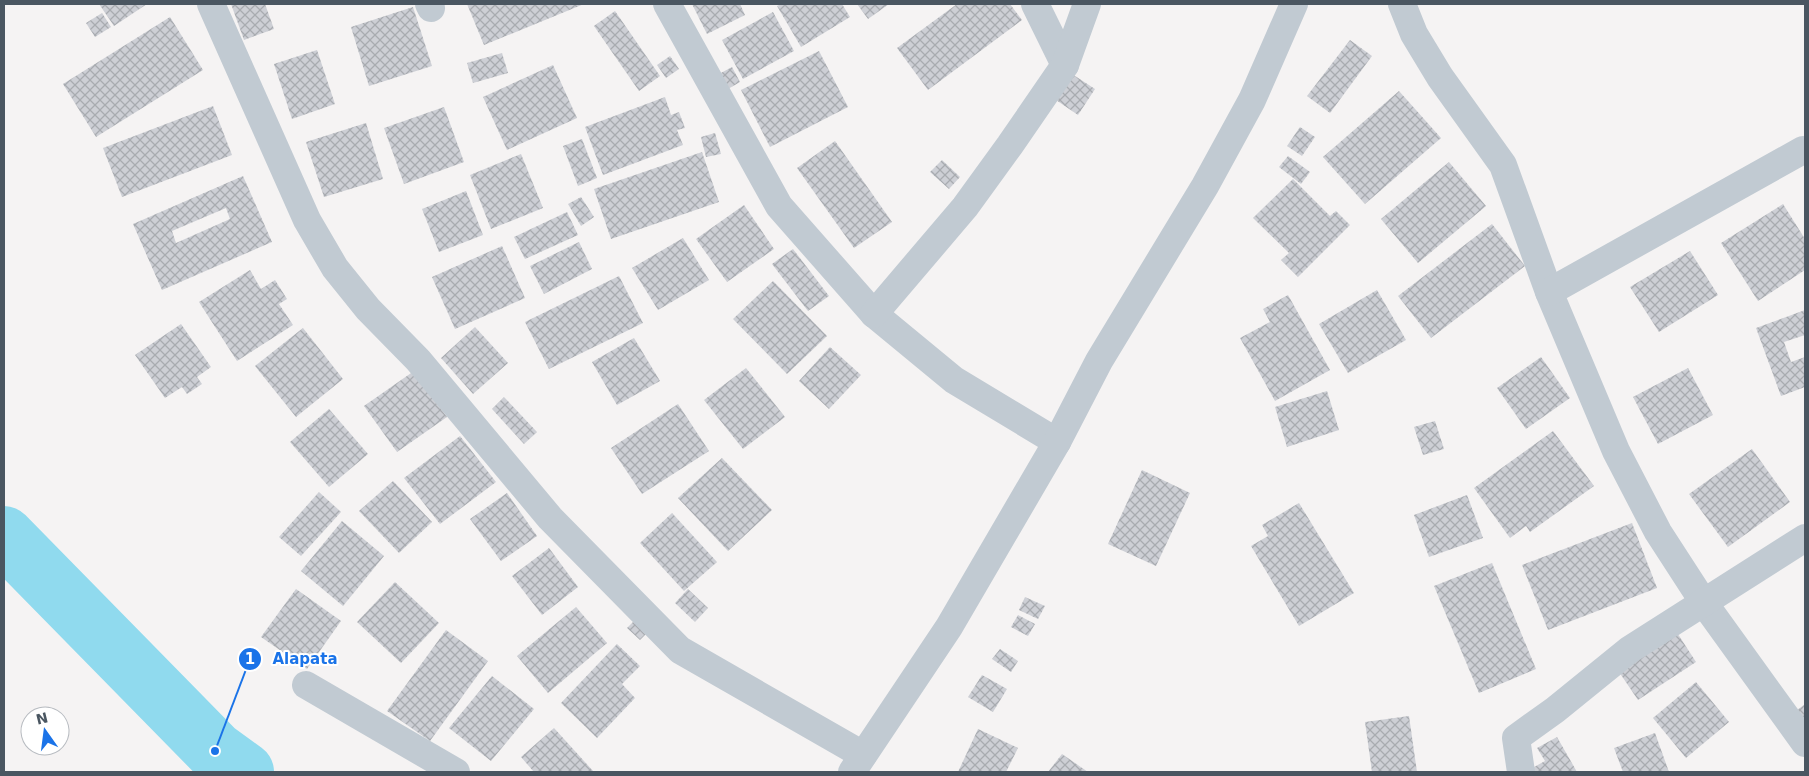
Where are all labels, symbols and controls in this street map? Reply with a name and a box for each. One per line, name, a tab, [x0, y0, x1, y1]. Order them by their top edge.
callout: Alapata	[238, 644, 348, 674]
text: 1	[245, 650, 255, 668]
text: Alapata	[272, 650, 338, 668]
north arrow	[20, 706, 70, 756]
text: N	[34, 709, 49, 728]

